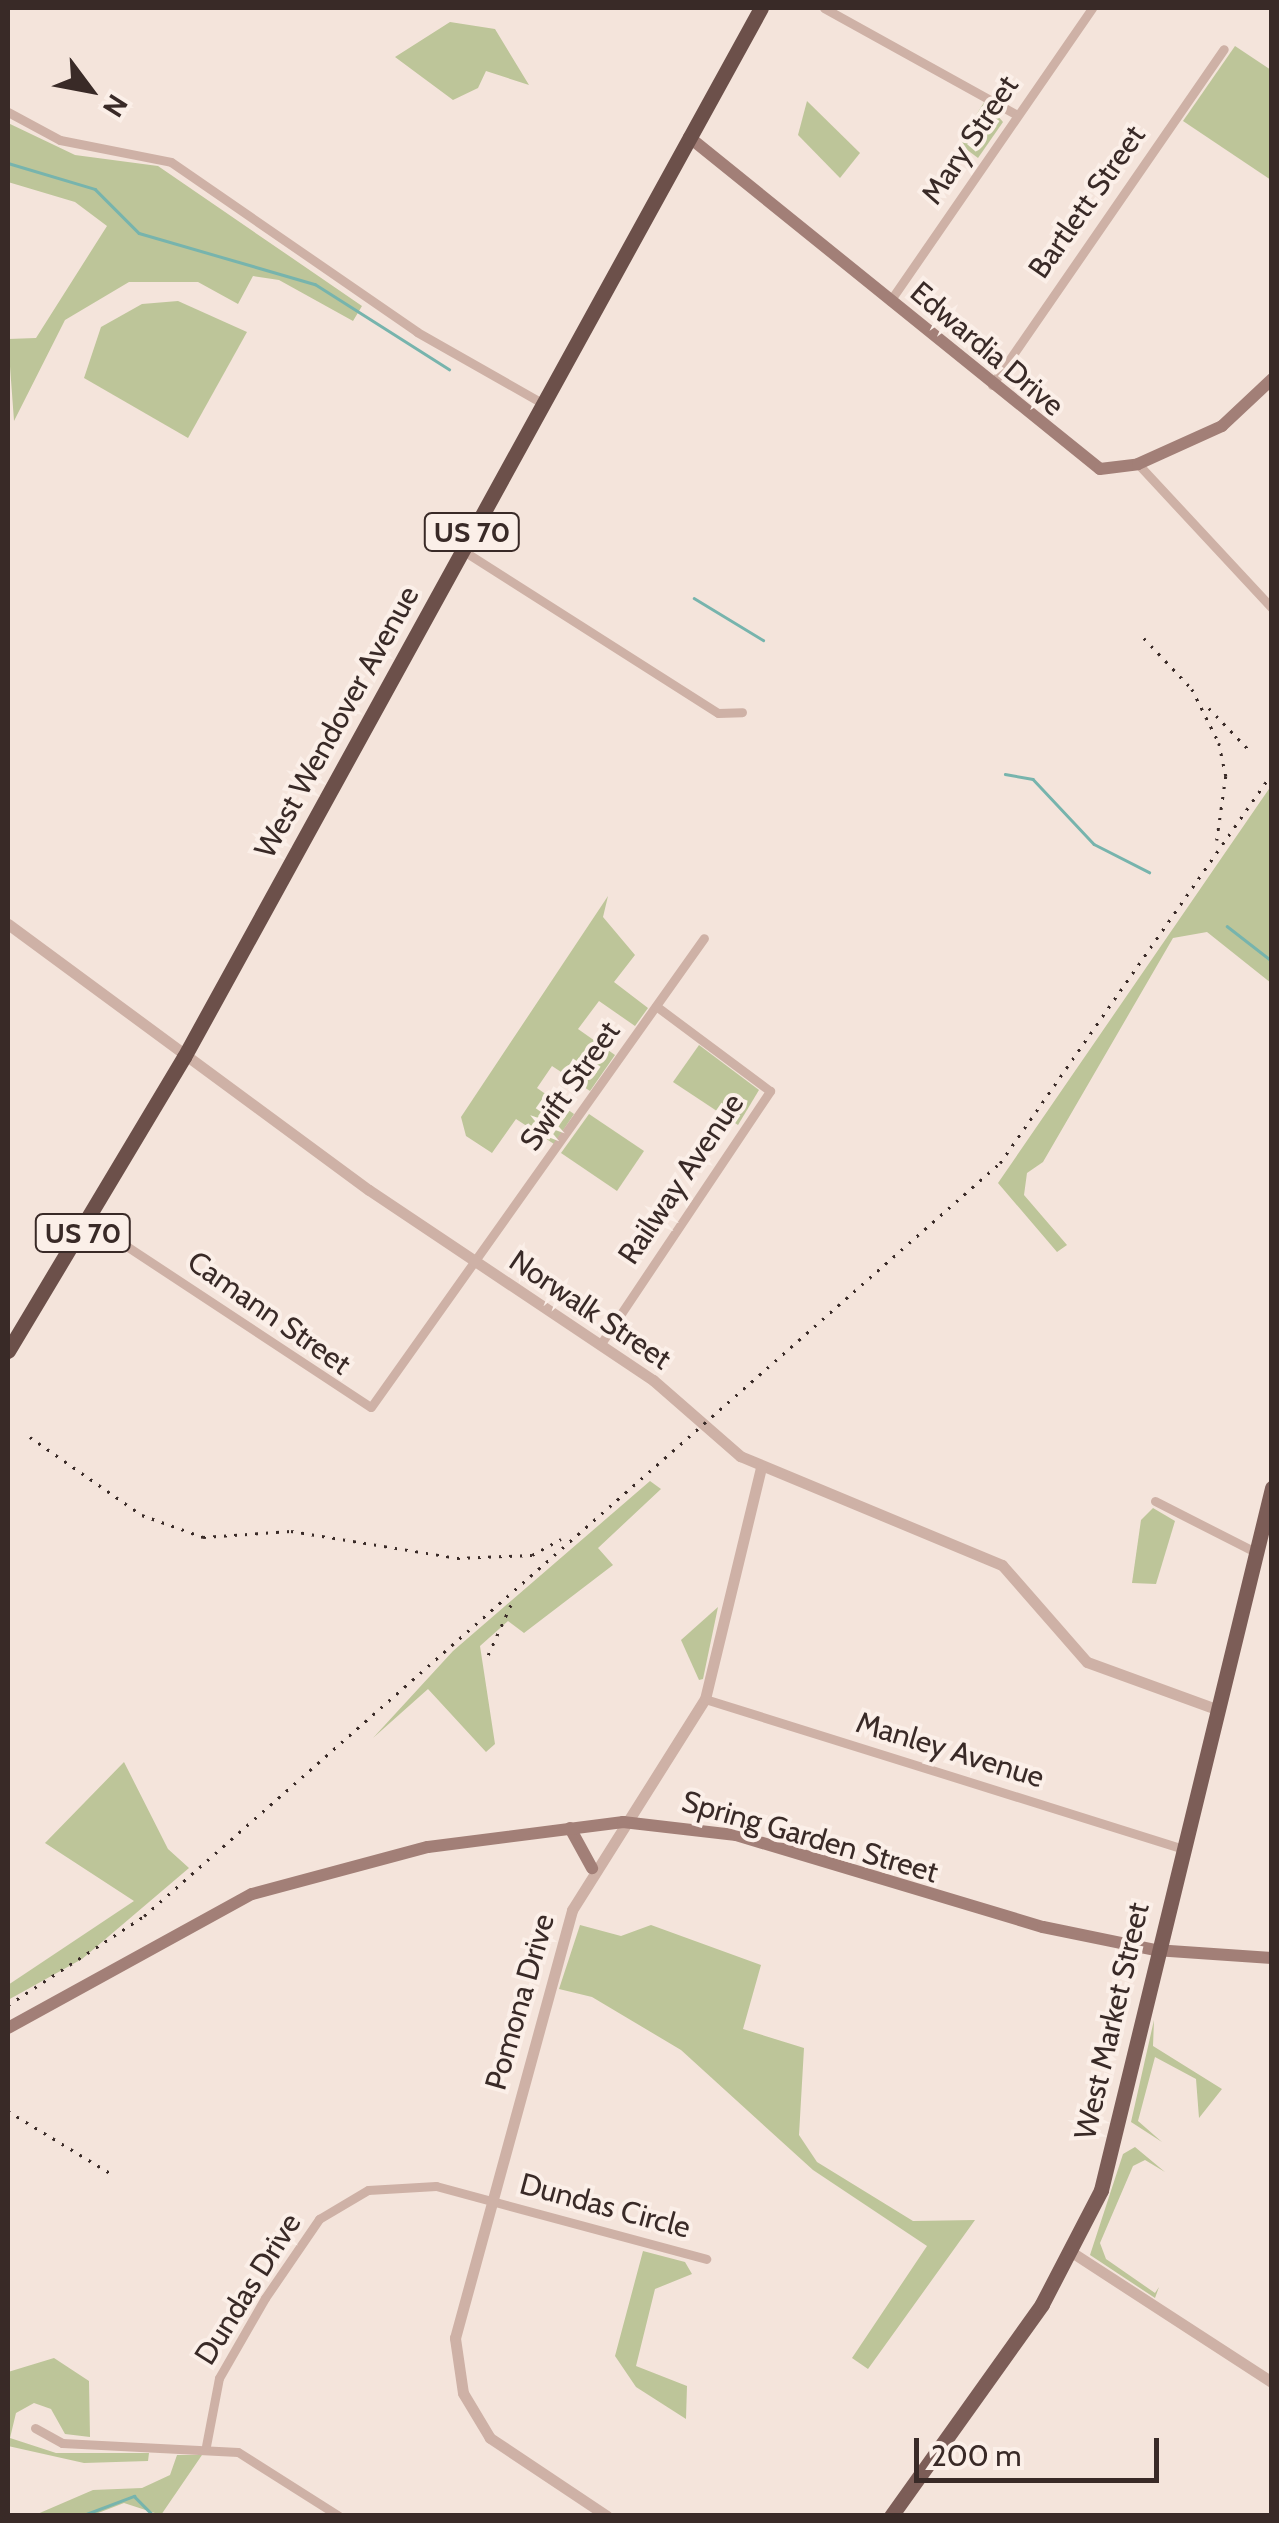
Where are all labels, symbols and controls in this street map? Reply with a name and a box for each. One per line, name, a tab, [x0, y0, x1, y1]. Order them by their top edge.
north arrow	[40, 40, 140, 140]
street label: Mary Street	[914, 69, 1026, 211]
text: N	[96, 88, 135, 123]
street label: Bartlett Street	[1021, 119, 1153, 285]
street label: Edwardia Drive	[903, 274, 1071, 424]
road number: US 70	[422, 509, 522, 555]
street label: West Wendover Avenue	[247, 580, 427, 864]
street label: Swift Street	[512, 1015, 628, 1157]
street label: Railway Avenue	[611, 1087, 751, 1271]
road number: US 70	[33, 1210, 133, 1256]
street label: Camann Street	[180, 1243, 358, 1383]
street label: Norwalk Street	[502, 1243, 678, 1377]
street label: Manley Avenue	[852, 1704, 1048, 1796]
street label: Spring Garden Street	[678, 1783, 942, 1891]
street label: West Market Street	[1067, 1899, 1157, 2143]
street label: Pomona Drive	[478, 1910, 562, 2094]
street label: Dundas Circle	[516, 2166, 694, 2246]
street label: Dundas Drive	[187, 2207, 309, 2371]
scale bar	[919, 2418, 1164, 2480]
text: 200 m	[931, 2437, 1022, 2474]

